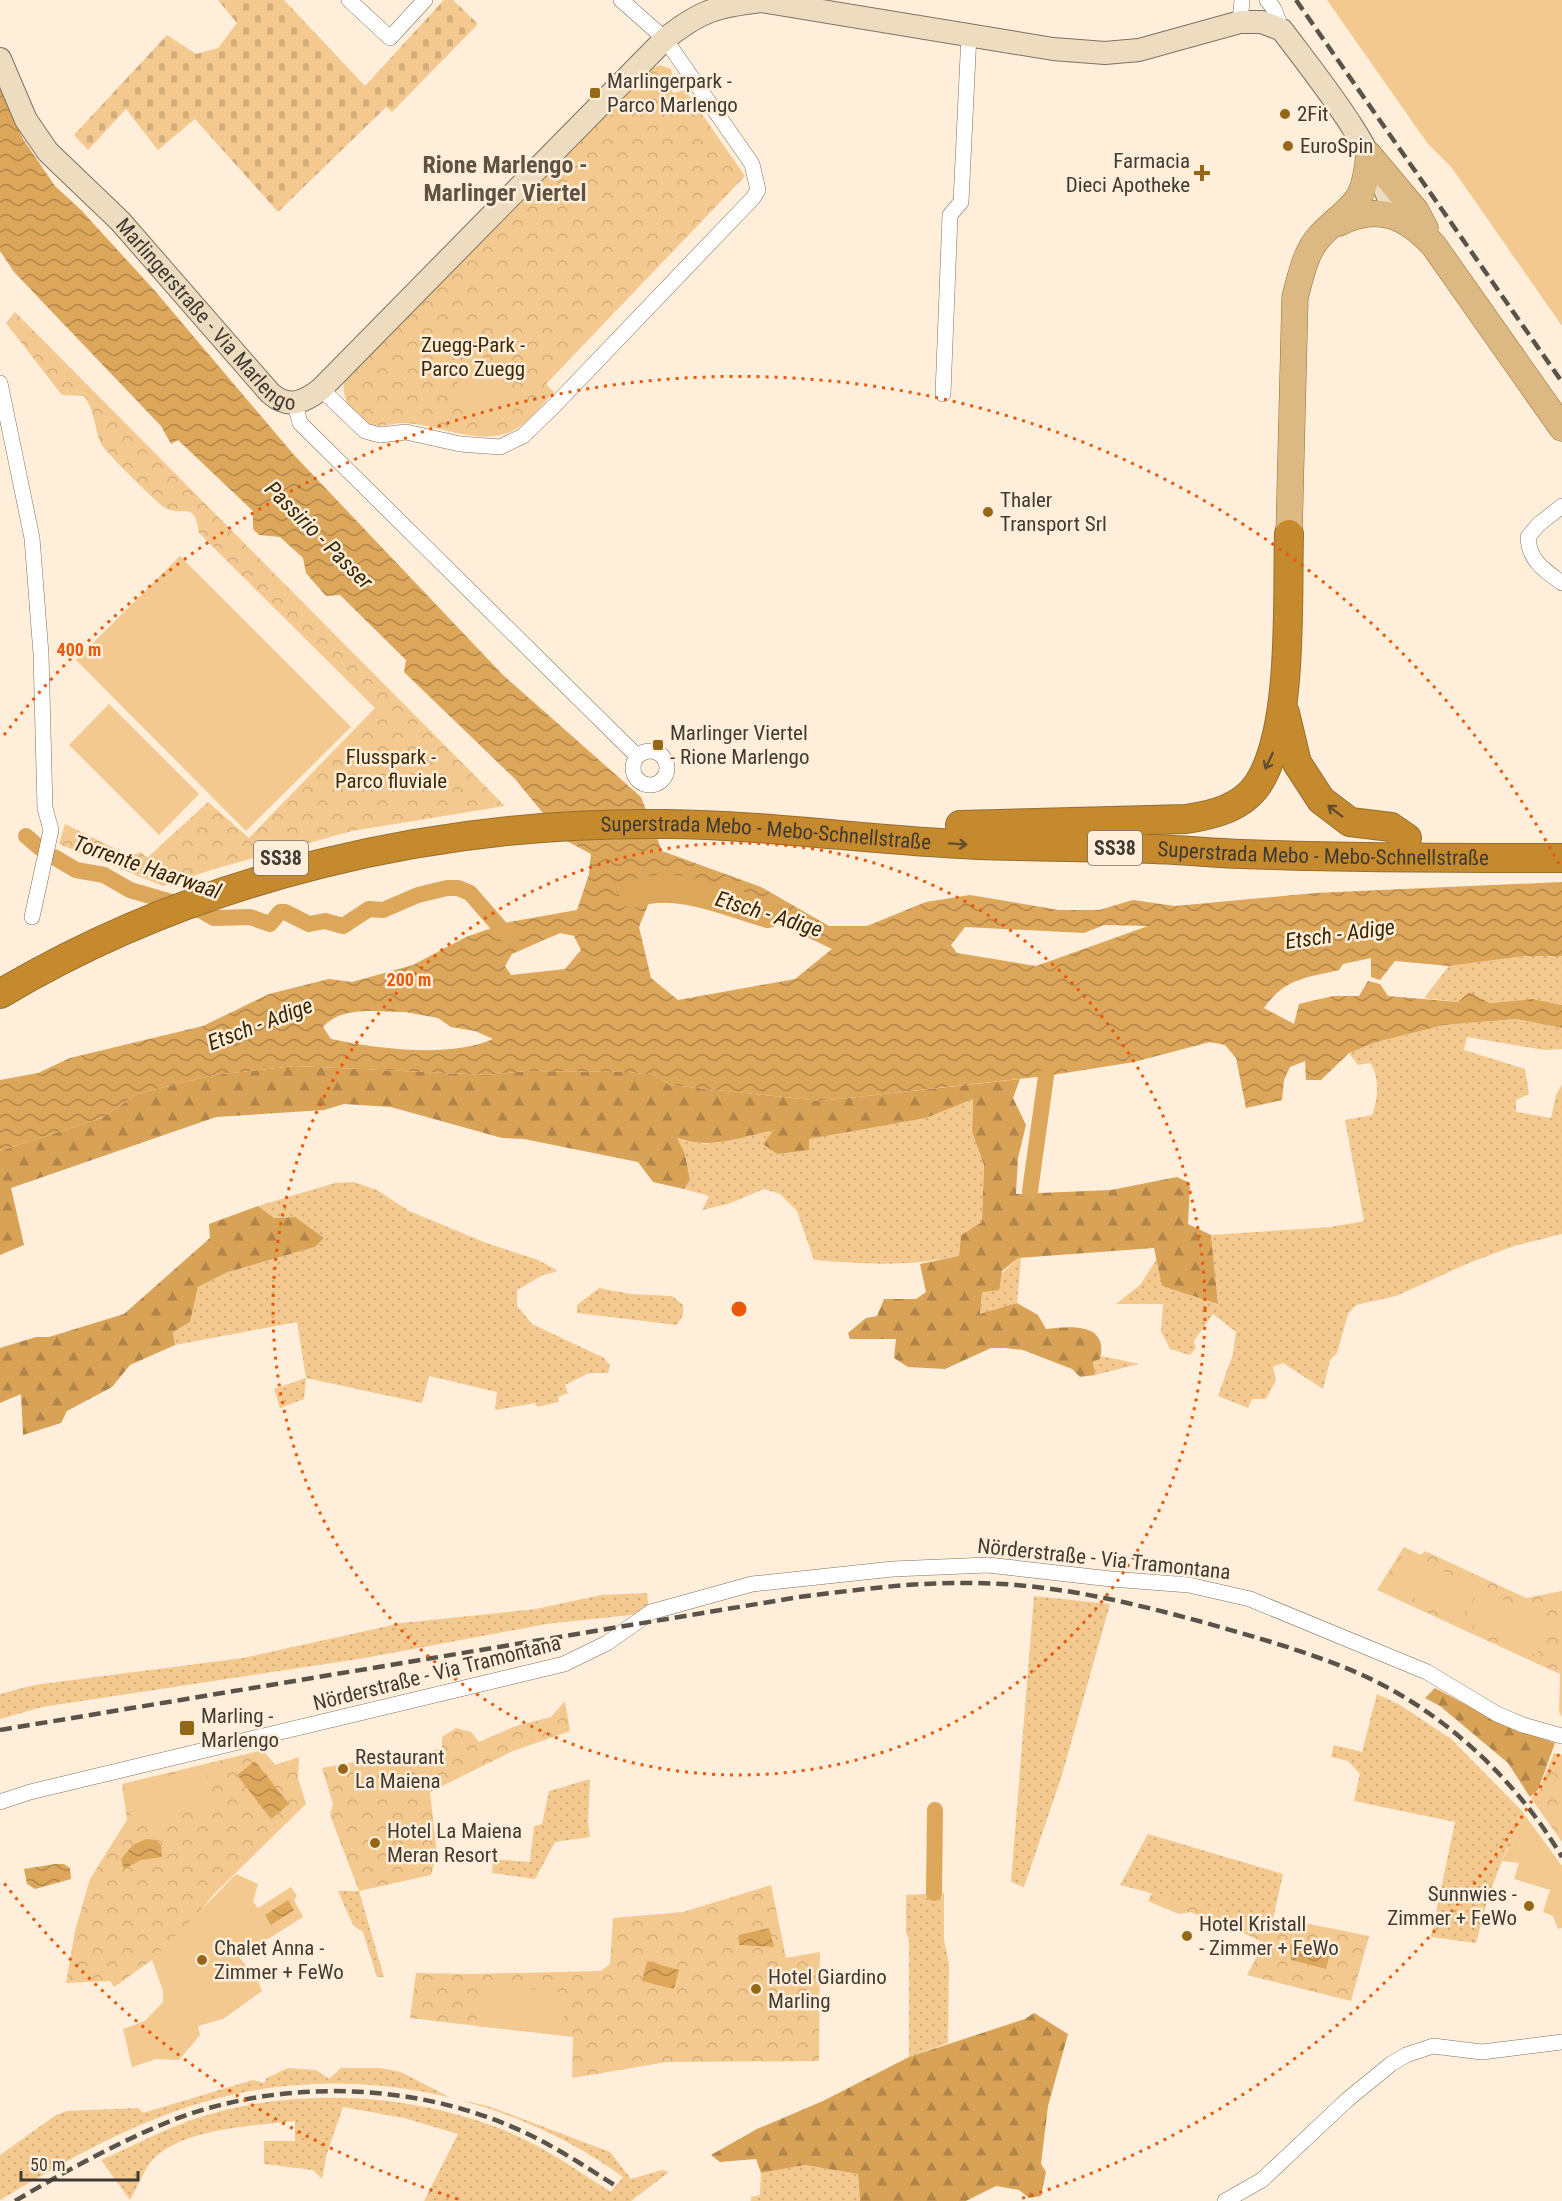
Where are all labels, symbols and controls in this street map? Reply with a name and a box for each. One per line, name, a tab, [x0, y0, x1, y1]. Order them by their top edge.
place label: Marlingerpark - Parco Marlengo	[607, 69, 738, 117]
marker: Marlingerpark - Parco Marlengo	[588, 86, 602, 100]
place label: 2Fit	[1297, 102, 1329, 126]
marker: 2Fit	[1278, 107, 1292, 121]
place label: EuroSpin	[1300, 134, 1373, 158]
marker: EuroSpin	[1281, 139, 1295, 153]
place label: Farmacia Dieci Apotheke	[1066, 149, 1190, 197]
district label: Rione Marlengo - Marlinger Viertel	[422, 151, 588, 207]
marker: Farmacia Dieci Apotheke	[1195, 166, 1209, 180]
street label: Marlingerstraße - Via Marlengo	[111, 213, 296, 415]
park label: Zuegg-Park - Parco Zuegg	[421, 333, 525, 381]
water label: Passirio - Passer	[260, 476, 378, 594]
place label: Thaler Transport Srl	[1000, 488, 1107, 536]
marker: Thaler Transport Srl	[981, 505, 995, 519]
text: 400 m	[57, 639, 101, 660]
place label: Marlinger Viertel - Rione Marlengo	[670, 721, 809, 769]
marker: Marlinger Viertel - Rione Marlengo	[651, 738, 665, 752]
park label: Flusspark - Parco fluviale	[335, 745, 447, 793]
one-way arrow	[1263, 752, 1275, 770]
one-way arrow	[1328, 805, 1344, 818]
street label: Superstrada Mebo - Mebo-Schnellstraße	[600, 812, 932, 854]
water label: Torrente Haarwaal	[70, 830, 225, 904]
road number: SS38	[1088, 831, 1142, 865]
street label: Superstrada Mebo - Mebo-Schnellstraße	[1157, 837, 1489, 870]
one-way arrow	[948, 838, 968, 849]
road number: SS38	[254, 841, 308, 875]
water label: Etsch - Adige	[713, 886, 825, 942]
water label: Etsch - Adige	[1284, 914, 1396, 954]
text: 200 m	[387, 969, 431, 990]
water label: Etsch - Adige	[204, 993, 316, 1055]
centre of rings	[729, 1299, 749, 1319]
street label: Nörderstraße - Via Tramontana	[976, 1534, 1232, 1584]
street label: Nörderstraße - Via Tramontana	[311, 1631, 563, 1715]
place label: Marling - Marlengo	[201, 1704, 279, 1752]
marker: Marling - Marlengo	[178, 1719, 196, 1737]
place label: Restaurant La Maiena	[355, 1745, 444, 1793]
marker: Restaurant La Maiena	[336, 1762, 350, 1776]
place label: Hotel La Maiena Meran Resort	[387, 1819, 522, 1867]
marker: Hotel La Maiena Meran Resort	[368, 1836, 382, 1850]
place label: Sunnwies - Zimmer + FeWo	[1387, 1882, 1517, 1930]
marker: Sunnwies - Zimmer + FeWo	[1522, 1899, 1536, 1913]
place label: Hotel Kristall - Zimmer + FeWo	[1199, 1912, 1339, 1960]
marker: Hotel Kristall - Zimmer + FeWo	[1180, 1929, 1194, 1943]
place label: Chalet Anna - Zimmer + FeWo	[214, 1936, 344, 1984]
marker: Chalet Anna - Zimmer + FeWo	[195, 1953, 209, 1967]
place label: Hotel Giardino Marling	[768, 1965, 887, 2013]
marker: Hotel Giardino Marling	[749, 1982, 763, 1996]
scale bar	[21, 2144, 138, 2182]
text: 50 m	[30, 2154, 65, 2175]

